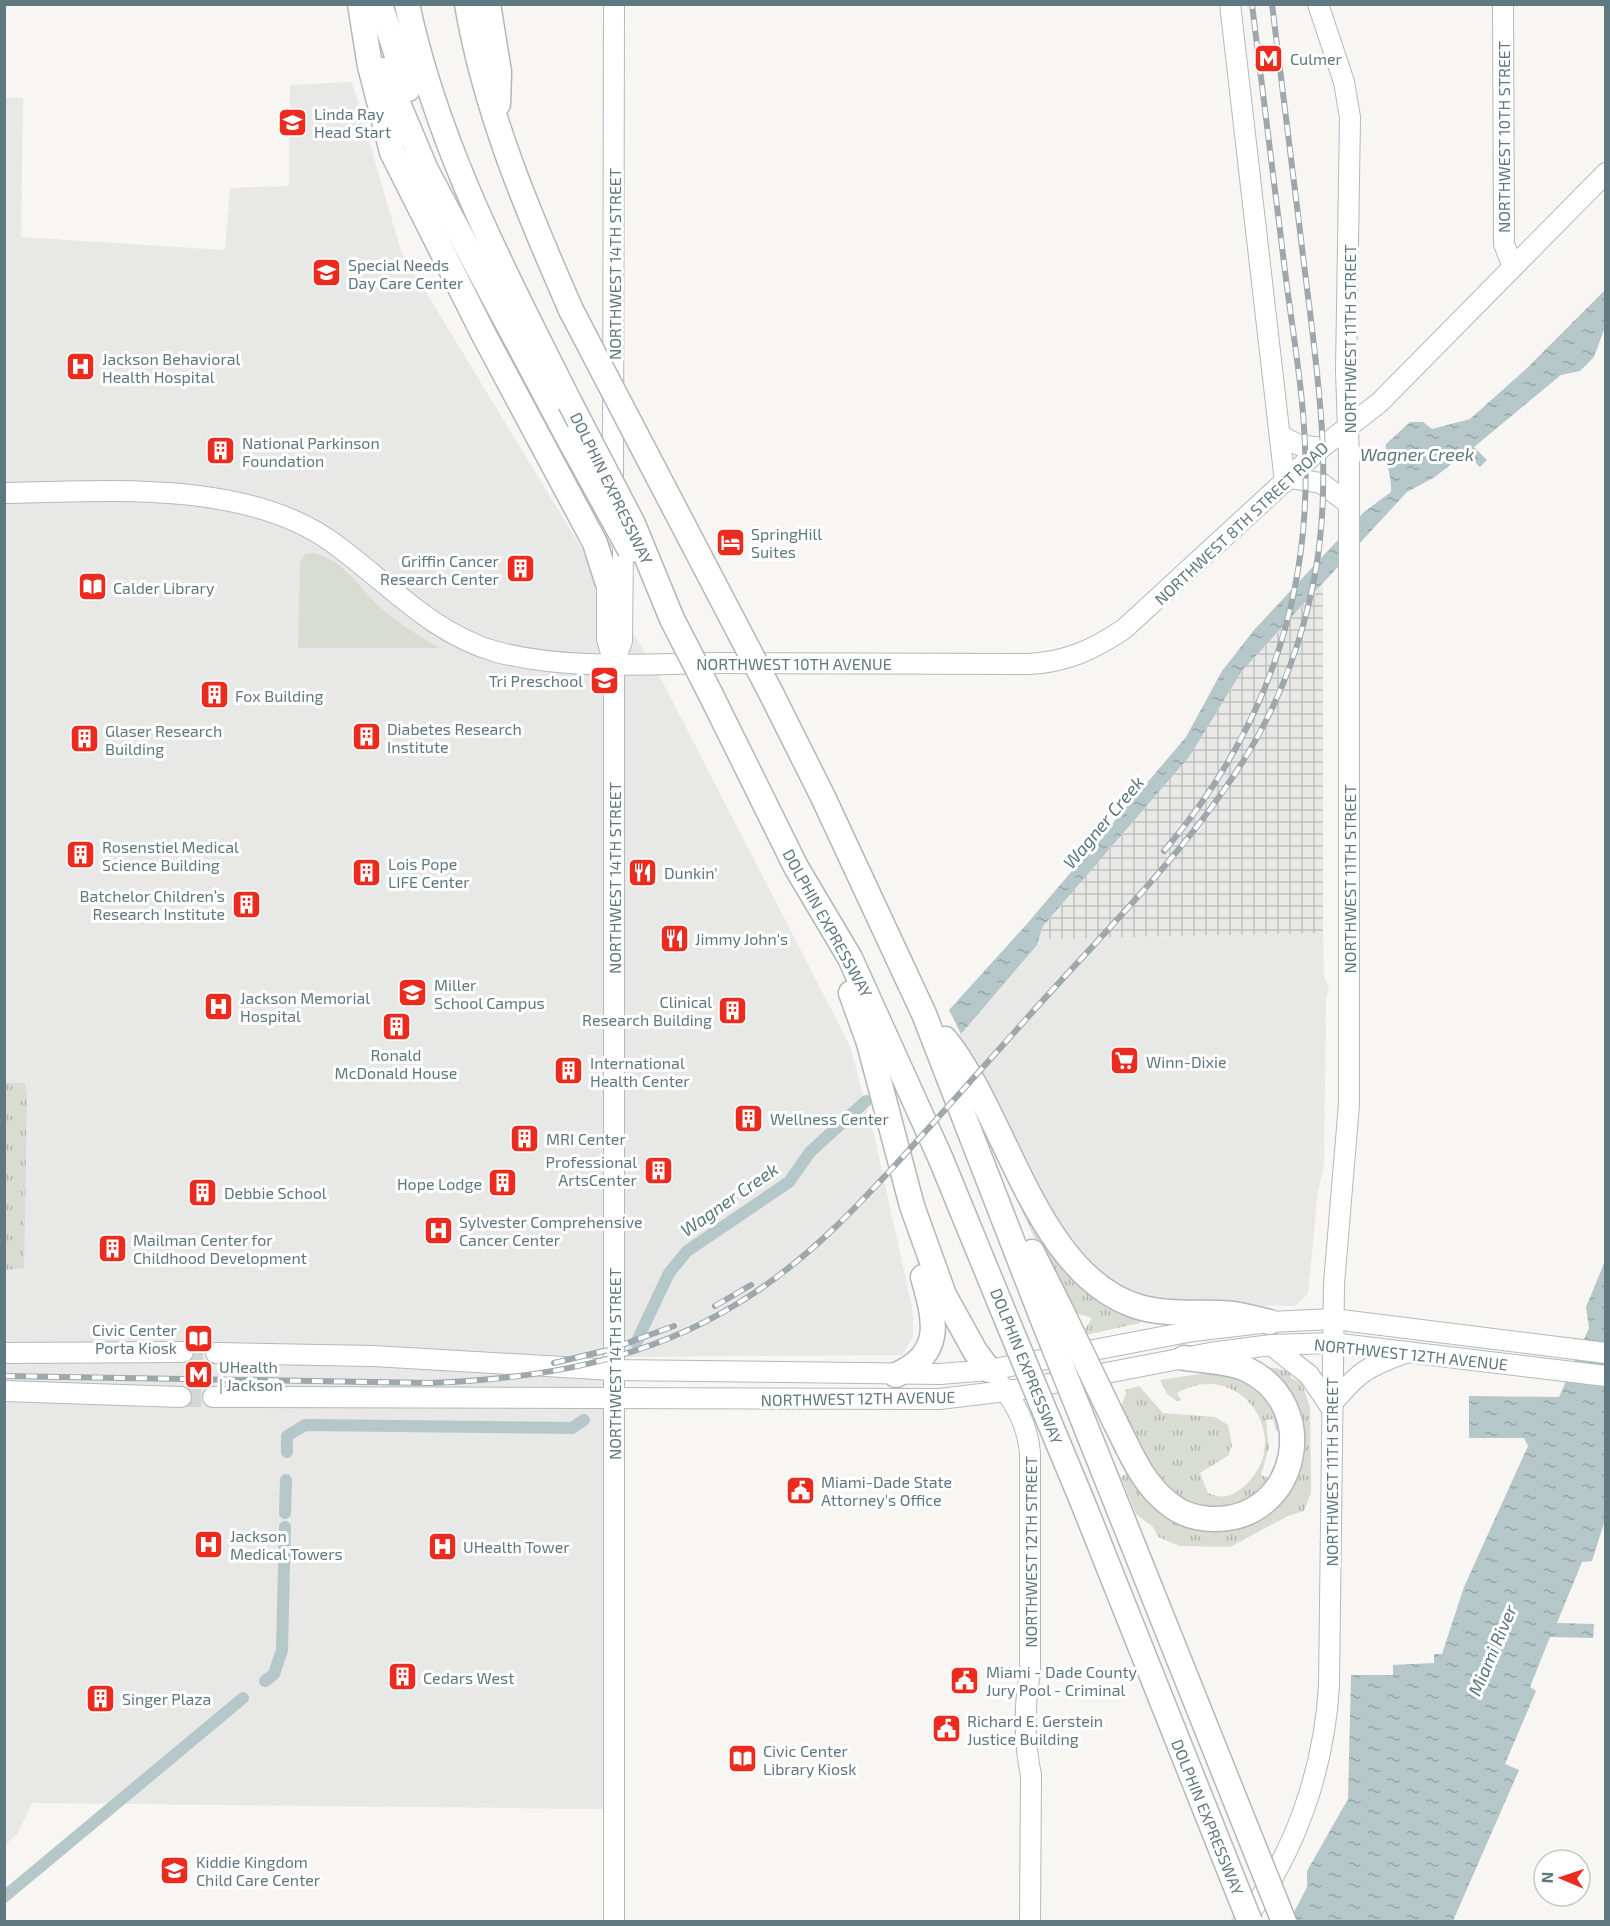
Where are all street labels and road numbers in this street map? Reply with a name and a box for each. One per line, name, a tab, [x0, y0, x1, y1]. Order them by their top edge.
street label: NORTHWEST 10TH STREET	[1494, 41, 1513, 233]
street label: NORTHWEST 14TH STREET	[605, 168, 624, 360]
street label: NORTHWEST 11TH STREET	[1340, 245, 1359, 433]
street label: DOLPHIN EXPRESSWAY	[567, 409, 657, 567]
street label: NORTHWEST 8TH STREET ROAD	[1150, 438, 1332, 608]
street label: NORTHWEST 10TH AVENUE	[696, 654, 892, 673]
street label: NORTHWEST 14TH STREET	[605, 782, 624, 974]
street label: NORTHWEST 11TH STREET	[1340, 785, 1359, 973]
street label: DOLPHIN EXPRESSWAY	[779, 845, 877, 1001]
street label: NORTHWEST 14TH STREET	[605, 1268, 624, 1460]
street label: DOLPHIN EXPRESSWAY	[987, 1285, 1067, 1447]
street label: NORTHWEST 12TH AVENUE	[1313, 1334, 1509, 1374]
street label: NORTHWEST 11TH STREET	[1322, 1378, 1341, 1566]
street label: NORTHWEST 12TH AVENUE	[760, 1387, 956, 1409]
street label: NORTHWEST 12TH STREET	[1021, 1456, 1040, 1648]
street label: DOLPHIN EXPRESSWAY	[1168, 1736, 1248, 1898]

